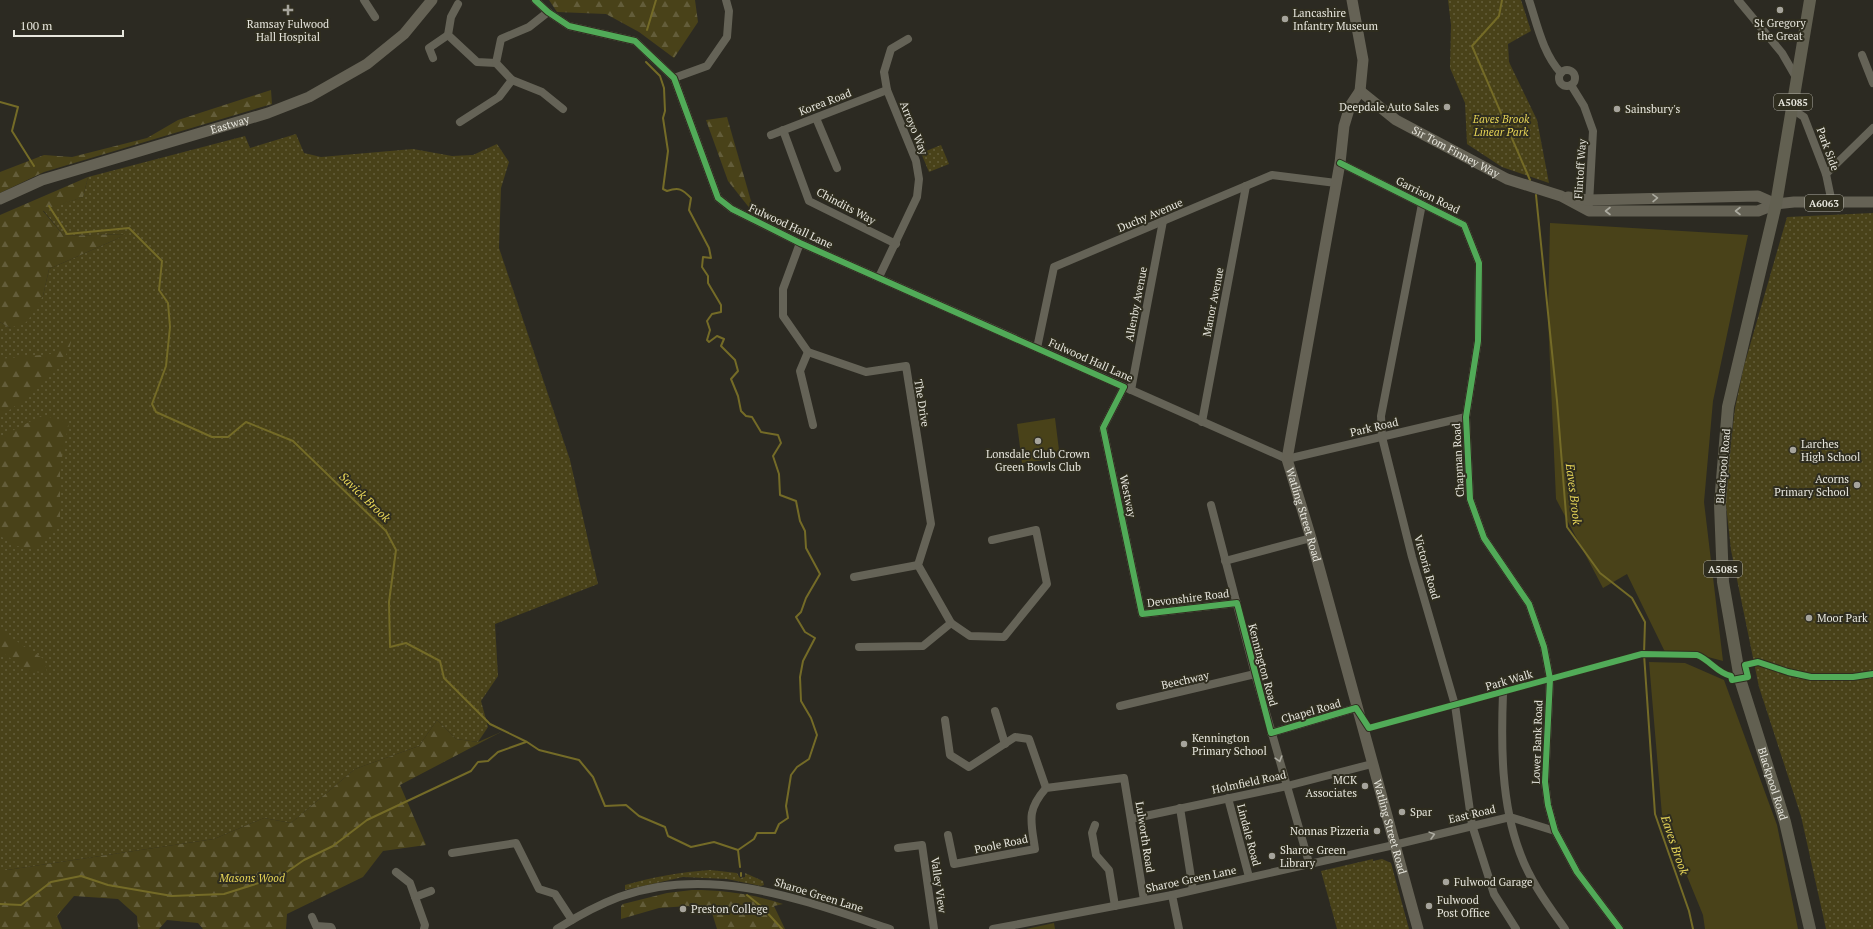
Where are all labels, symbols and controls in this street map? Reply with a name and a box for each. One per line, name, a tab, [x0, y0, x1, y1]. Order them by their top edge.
marker: Ramsay Fulwood Hall Hospital	[282, 4, 294, 16]
marker: St Gregory the Great	[1775, 5, 1785, 15]
place label: Lancashire Infantry Museum	[1293, 6, 1378, 33]
scale bar	[14, 12, 123, 38]
marker: Lancashire Infantry Museum	[1280, 14, 1290, 24]
place label: St Gregory the Great	[1754, 16, 1806, 43]
place label: Ramsay Fulwood Hall Hospital	[247, 17, 329, 44]
text: 100 m	[20, 18, 53, 33]
street label: Korea Road	[797, 86, 853, 118]
road number: A5085	[1774, 94, 1812, 110]
street label: Arroyo Way	[897, 99, 931, 157]
place label: Deepdale Auto Sales	[1339, 100, 1439, 114]
marker: Deepdale Auto Sales	[1442, 102, 1452, 112]
place label: Sainsbury's	[1625, 102, 1680, 116]
marker: Sainsbury's	[1612, 104, 1622, 114]
street label: Eastway	[209, 112, 251, 137]
park label: Eaves Brook Linear Park	[1472, 112, 1530, 139]
street label: Sir Tom Finney Way	[1410, 123, 1502, 181]
street label: Park Side	[1814, 125, 1843, 173]
street label: Flintoff Way	[1571, 138, 1589, 200]
street label: Garrison Road	[1394, 173, 1462, 217]
street label: Chindits Way	[814, 185, 878, 228]
one-way arrow	[1652, 194, 1658, 202]
street label: Duchy Avenue	[1115, 195, 1185, 235]
road number: A6063	[1805, 195, 1843, 211]
street label: Fulwood Hall Lane	[747, 200, 836, 252]
one-way arrow	[1605, 207, 1611, 215]
one-way arrow	[1735, 207, 1741, 215]
street label: Allenby Avenue	[1122, 265, 1150, 343]
street label: Manor Avenue	[1199, 266, 1227, 338]
street label: Fulwood Hall Lane	[1047, 335, 1136, 385]
street label: The Drive	[911, 378, 933, 428]
street label: Park Road	[1348, 415, 1400, 439]
street label: Chapman Road	[1449, 423, 1467, 497]
street label: Blackpool Road	[1713, 428, 1733, 504]
marker: Lonsdale Club Crown Green Bowls Club	[1033, 436, 1043, 446]
place label: Larches High School	[1801, 437, 1860, 464]
marker: Larches High School	[1788, 445, 1798, 455]
place label: Lonsdale Club Crown Green Bowls Club	[986, 447, 1090, 474]
water label: Eaves Brook	[1563, 461, 1585, 526]
street label: Watling Street Road	[1283, 466, 1324, 563]
water label: Savick Brook	[336, 469, 394, 525]
place label: Acorns Primary School	[1774, 472, 1849, 499]
street label: Westway	[1117, 473, 1139, 519]
marker: Acorns Primary School	[1852, 480, 1862, 490]
street label: Victoria Road	[1411, 533, 1443, 601]
road number: A5085	[1704, 561, 1742, 577]
street label: Devonshire Road	[1146, 586, 1230, 610]
place label: Moor Park	[1817, 611, 1868, 625]
marker: Moor Park	[1804, 613, 1814, 623]
street label: Kennington Road	[1245, 622, 1281, 708]
street label: Park Walk	[1484, 666, 1535, 693]
street label: Beechway	[1160, 668, 1211, 692]
street label: Chapel Road	[1280, 696, 1342, 726]
street label: Lower Bank Road	[1529, 700, 1545, 784]
place label: Kennington Primary School	[1192, 731, 1267, 758]
marker: Kennington Primary School	[1179, 739, 1189, 749]
street label: Blackpool Road	[1755, 746, 1791, 822]
one-way arrow	[1274, 756, 1283, 763]
street label: Holmfield Road	[1211, 767, 1287, 797]
place label: MCK Associates	[1306, 773, 1358, 800]
street label: Watling Street Road	[1370, 778, 1410, 876]
marker: MCK Associates	[1360, 781, 1370, 791]
street label: Lulworth Road	[1132, 801, 1158, 873]
street label: Lindale Road	[1234, 802, 1264, 868]
street label: East Road	[1447, 802, 1497, 826]
place label: Spar	[1410, 805, 1433, 819]
marker: Spar	[1397, 807, 1407, 817]
water label: Eaves Brook	[1658, 812, 1692, 877]
place label: Nonnas Pizzeria	[1290, 824, 1369, 838]
marker: Nonnas Pizzeria	[1372, 826, 1382, 836]
street label: Poole Road	[973, 831, 1029, 857]
one-way arrow	[1429, 832, 1435, 840]
place label: Sharoe Green Library	[1280, 843, 1346, 870]
marker: Sharoe Green Library	[1267, 851, 1277, 861]
street label: Valley View	[928, 856, 950, 915]
street label: Sharoe Green Lane	[1144, 862, 1238, 895]
park label: Masons Wood	[218, 871, 285, 885]
street label: Sharoe Green Lane	[773, 875, 866, 915]
place label: Fulwood Garage	[1454, 875, 1533, 889]
marker: Fulwood Garage	[1441, 877, 1451, 887]
place label: Fulwood Post Office	[1437, 893, 1490, 920]
marker: Fulwood Post Office	[1424, 901, 1434, 911]
place label: Preston College	[691, 902, 768, 916]
marker: Preston College	[678, 904, 688, 914]

